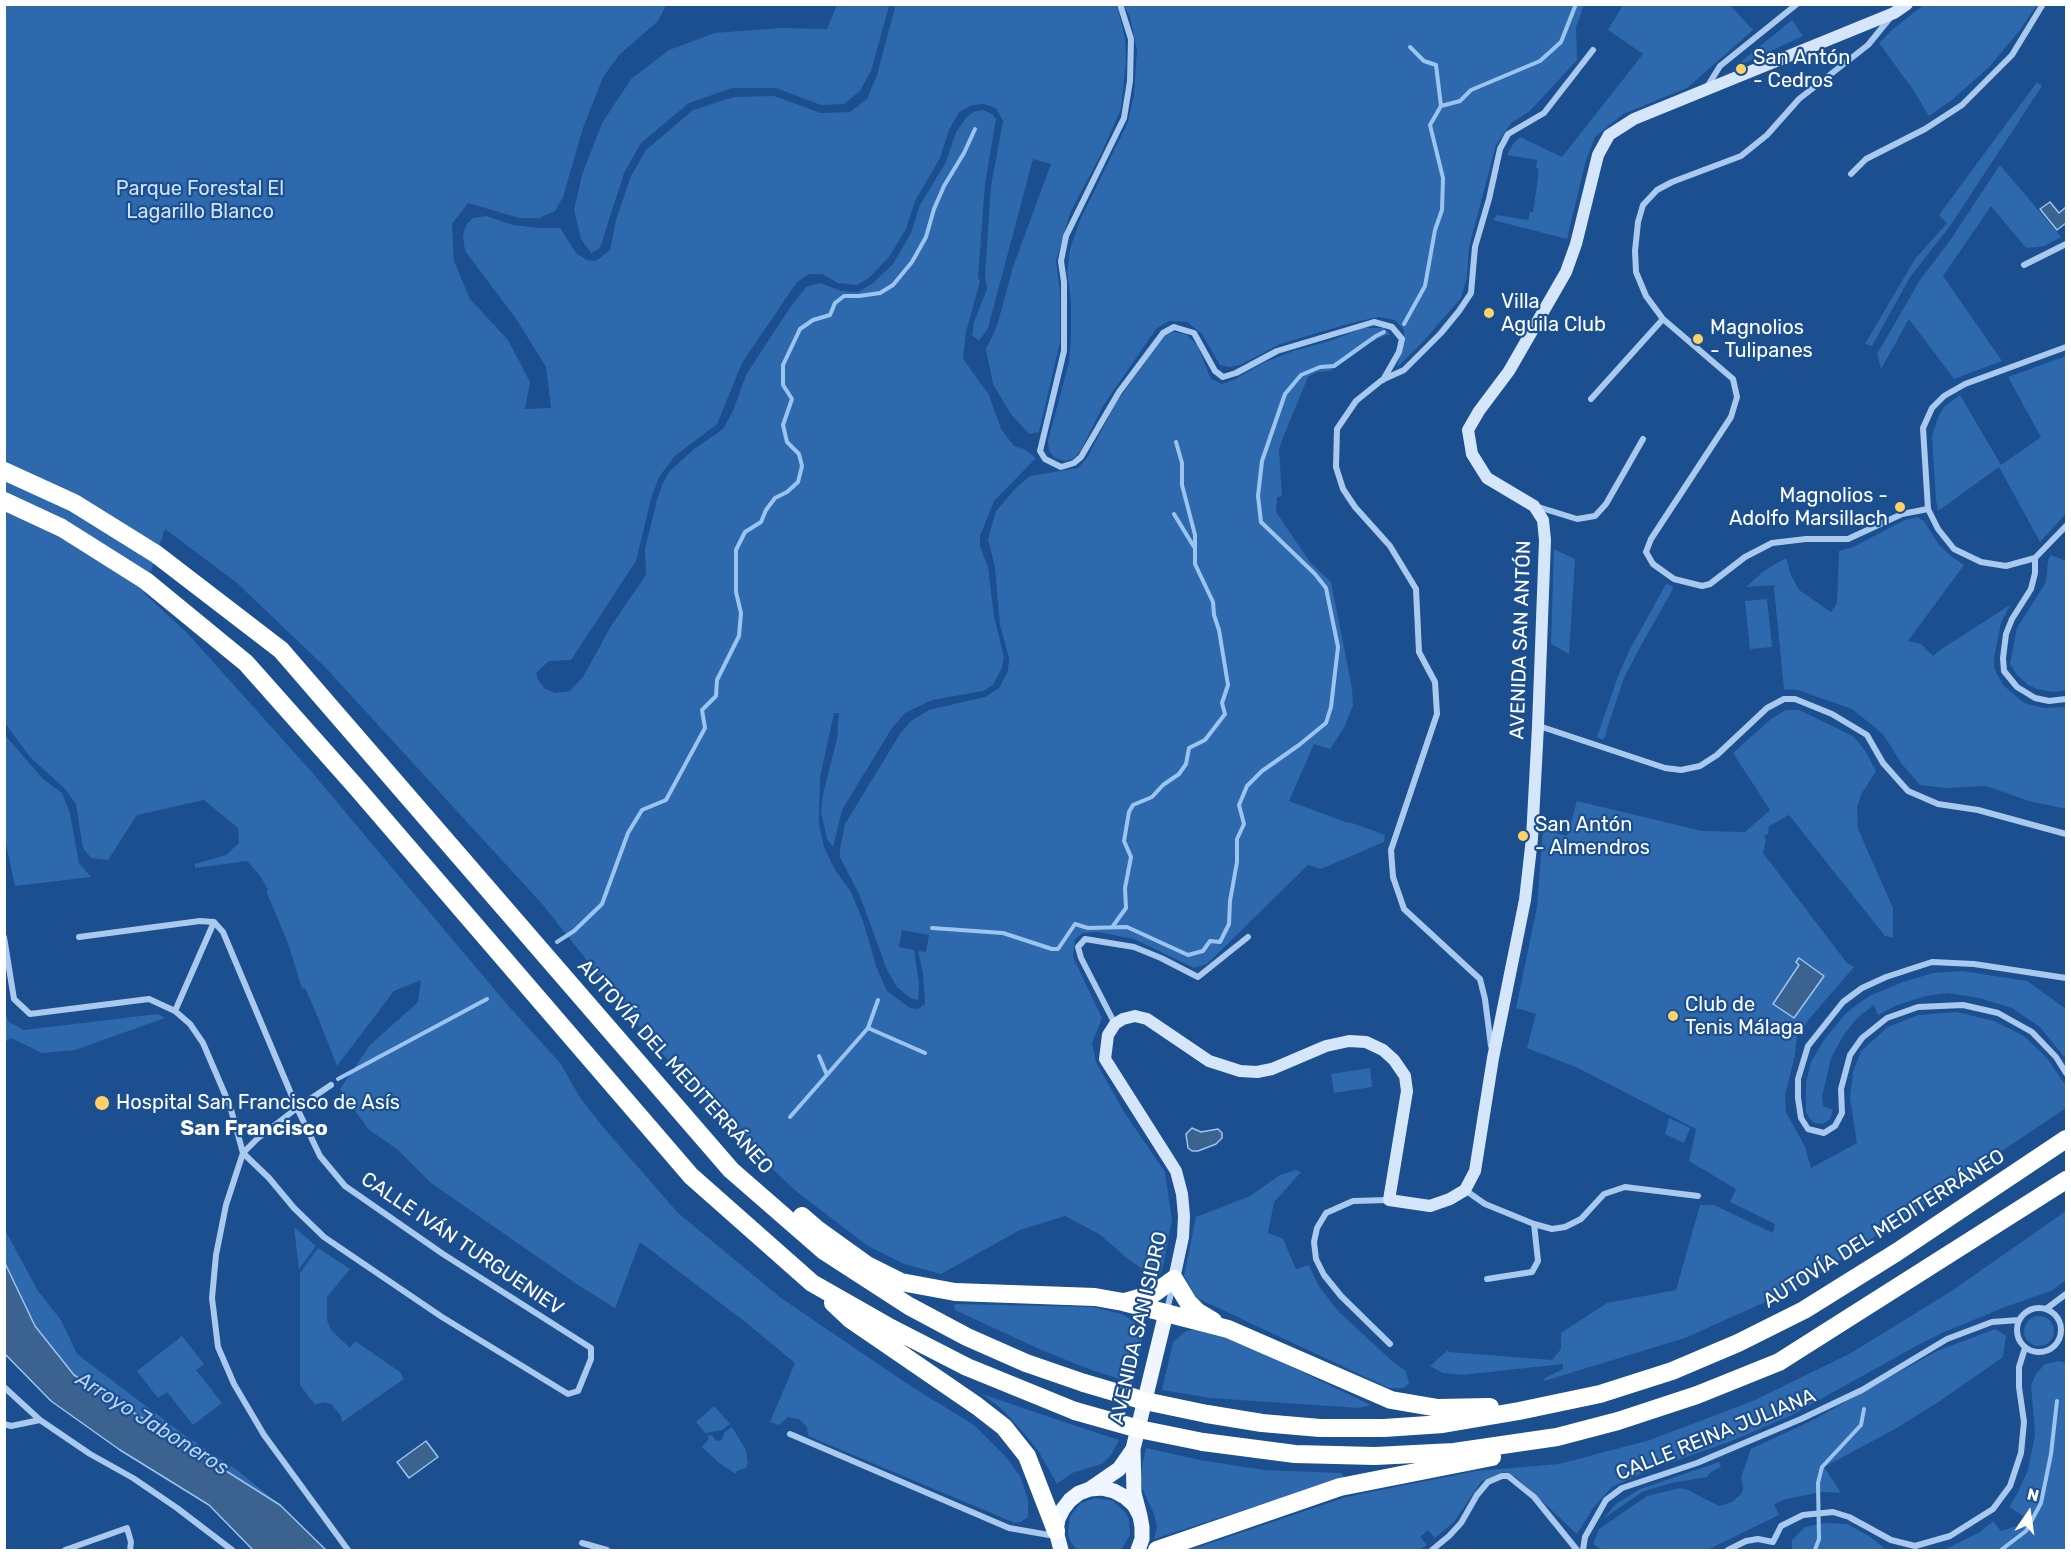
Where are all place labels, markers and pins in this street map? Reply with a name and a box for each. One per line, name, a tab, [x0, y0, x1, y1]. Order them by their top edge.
place label: San Antón - Cedros	[1753, 46, 1850, 93]
marker: San Antón - Cedros	[1734, 62, 1748, 76]
place label: Villa Aguila Club	[1501, 290, 1606, 337]
marker: Villa Aguila Club	[1482, 306, 1496, 320]
place label: Magnolios - Tulipanes	[1710, 316, 1813, 363]
marker: Magnolios - Tulipanes	[1691, 332, 1705, 346]
place label: Magnolios - Adolfo Marsillach	[1729, 484, 1888, 531]
marker: Magnolios - Adolfo Marsillach	[1893, 500, 1907, 514]
place label: San Antón - Almendros	[1535, 813, 1650, 860]
marker: San Antón - Almendros	[1516, 829, 1530, 843]
place label: Club de Tenis Málaga	[1685, 993, 1804, 1040]
marker: Club de Tenis Málaga	[1666, 1009, 1680, 1023]
place label: Hospital San Francisco de Asís	[116, 1091, 400, 1115]
marker: Hospital San Francisco de Asís	[93, 1094, 111, 1112]

